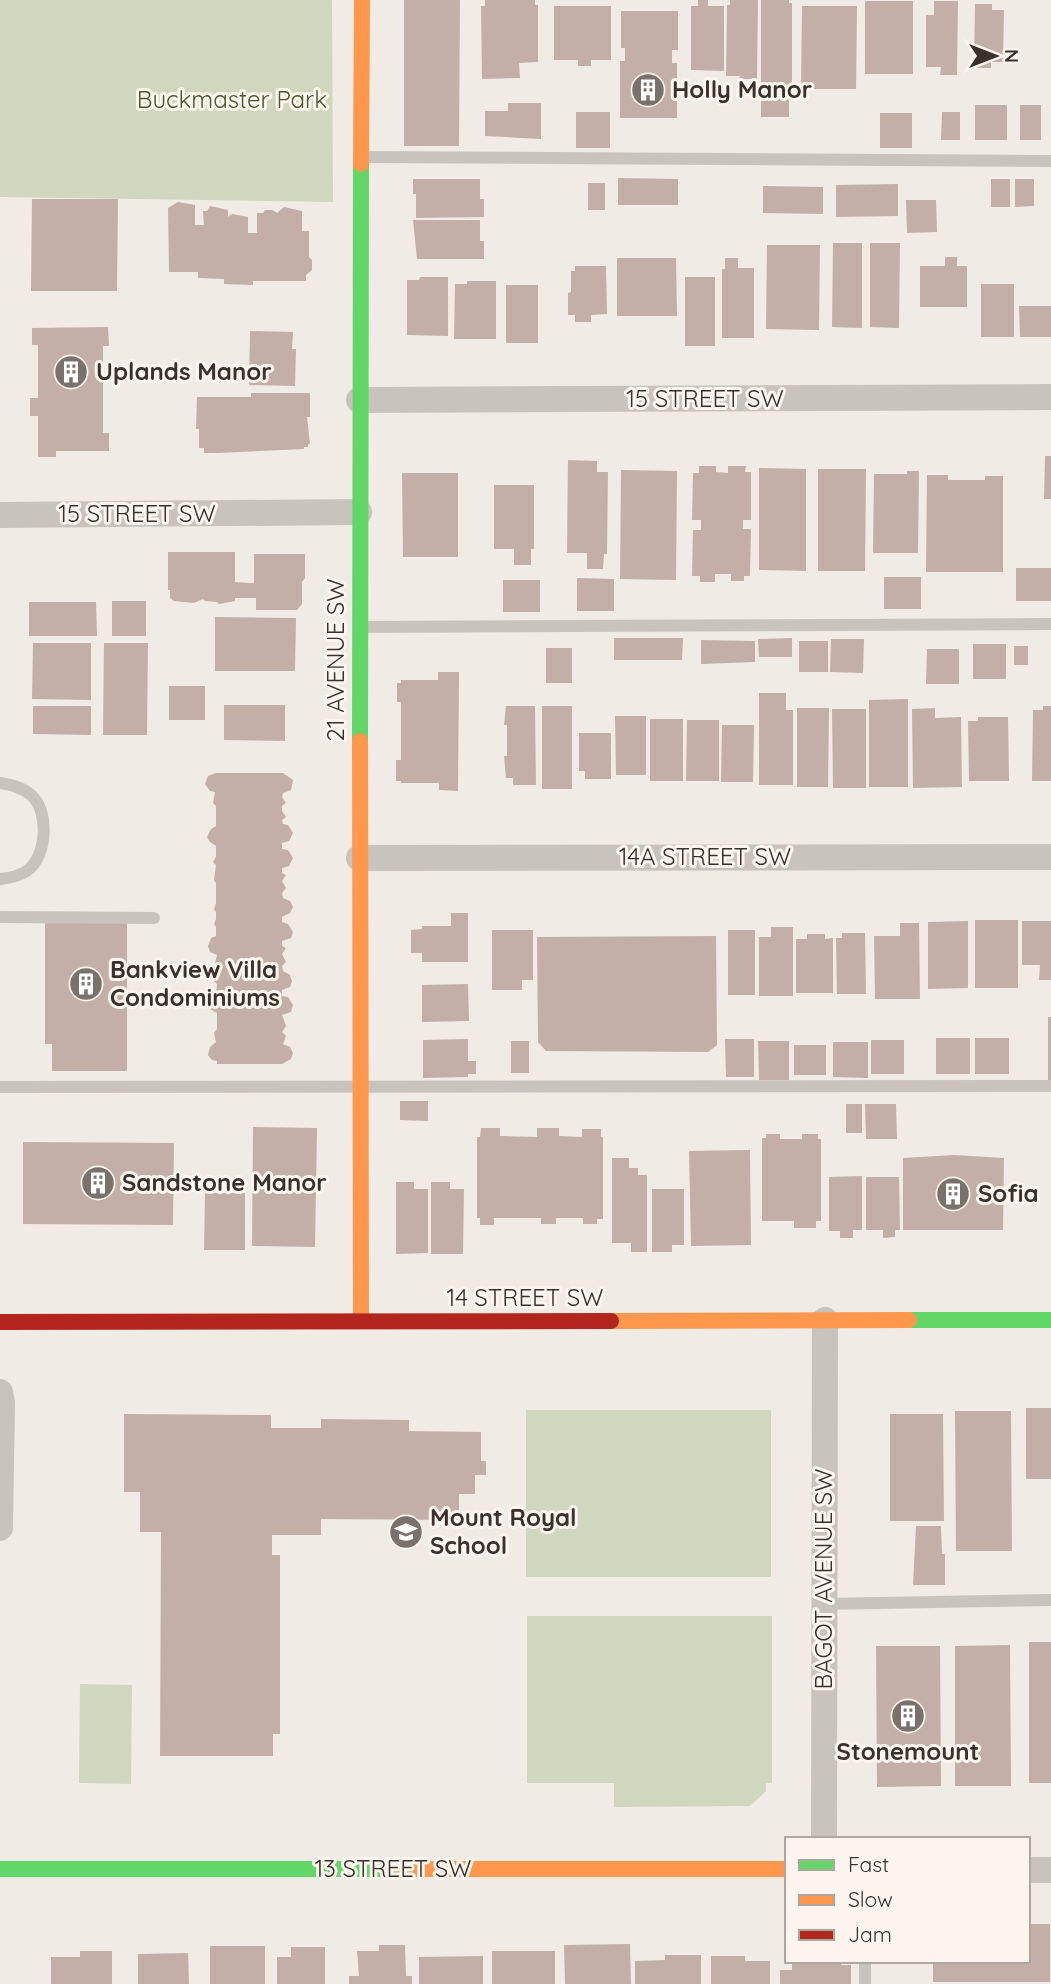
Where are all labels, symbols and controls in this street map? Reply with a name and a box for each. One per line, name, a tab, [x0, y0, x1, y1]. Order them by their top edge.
north arrow	[960, 21, 1030, 91]
text: N	[1000, 49, 1024, 63]
building icon: Holly Manor	[629, 71, 667, 109]
place label: Holly Manor	[672, 74, 812, 104]
park label: Buckmaster Park	[137, 84, 327, 114]
building icon: Uplands Manor	[52, 353, 90, 391]
place label: Uplands Manor	[96, 356, 272, 386]
street label: 15 STREET SW	[626, 383, 784, 413]
street label: 15 STREET SW	[58, 498, 216, 528]
street label: 21 AVENUE SW	[320, 578, 350, 742]
street label: 14A STREET SW	[619, 841, 791, 871]
place label: Bankview Villa Condominiums	[110, 954, 280, 1012]
building icon: Bankview Villa Condominiums	[67, 965, 105, 1003]
building icon: Sandstone Manor	[79, 1164, 117, 1202]
place label: Sandstone Manor	[122, 1167, 327, 1197]
building icon: Sofia	[934, 1175, 972, 1213]
place label: Sofia	[978, 1178, 1039, 1208]
street label: 14 STREET SW	[447, 1282, 603, 1312]
street label: BAGOT AVENUE SW	[808, 1468, 838, 1690]
place label: Mount Royal School	[430, 1502, 577, 1560]
school or university icon: Mount Royal School	[387, 1513, 425, 1551]
building icon: Stonemount	[889, 1697, 927, 1735]
place label: Stonemount	[837, 1736, 979, 1766]
legend	[785, 1837, 1030, 1963]
text: Fast	[848, 1851, 889, 1877]
street label: 13 STREET SW	[314, 1853, 472, 1883]
text: Slow	[848, 1886, 893, 1912]
text: Jam	[848, 1921, 892, 1947]

